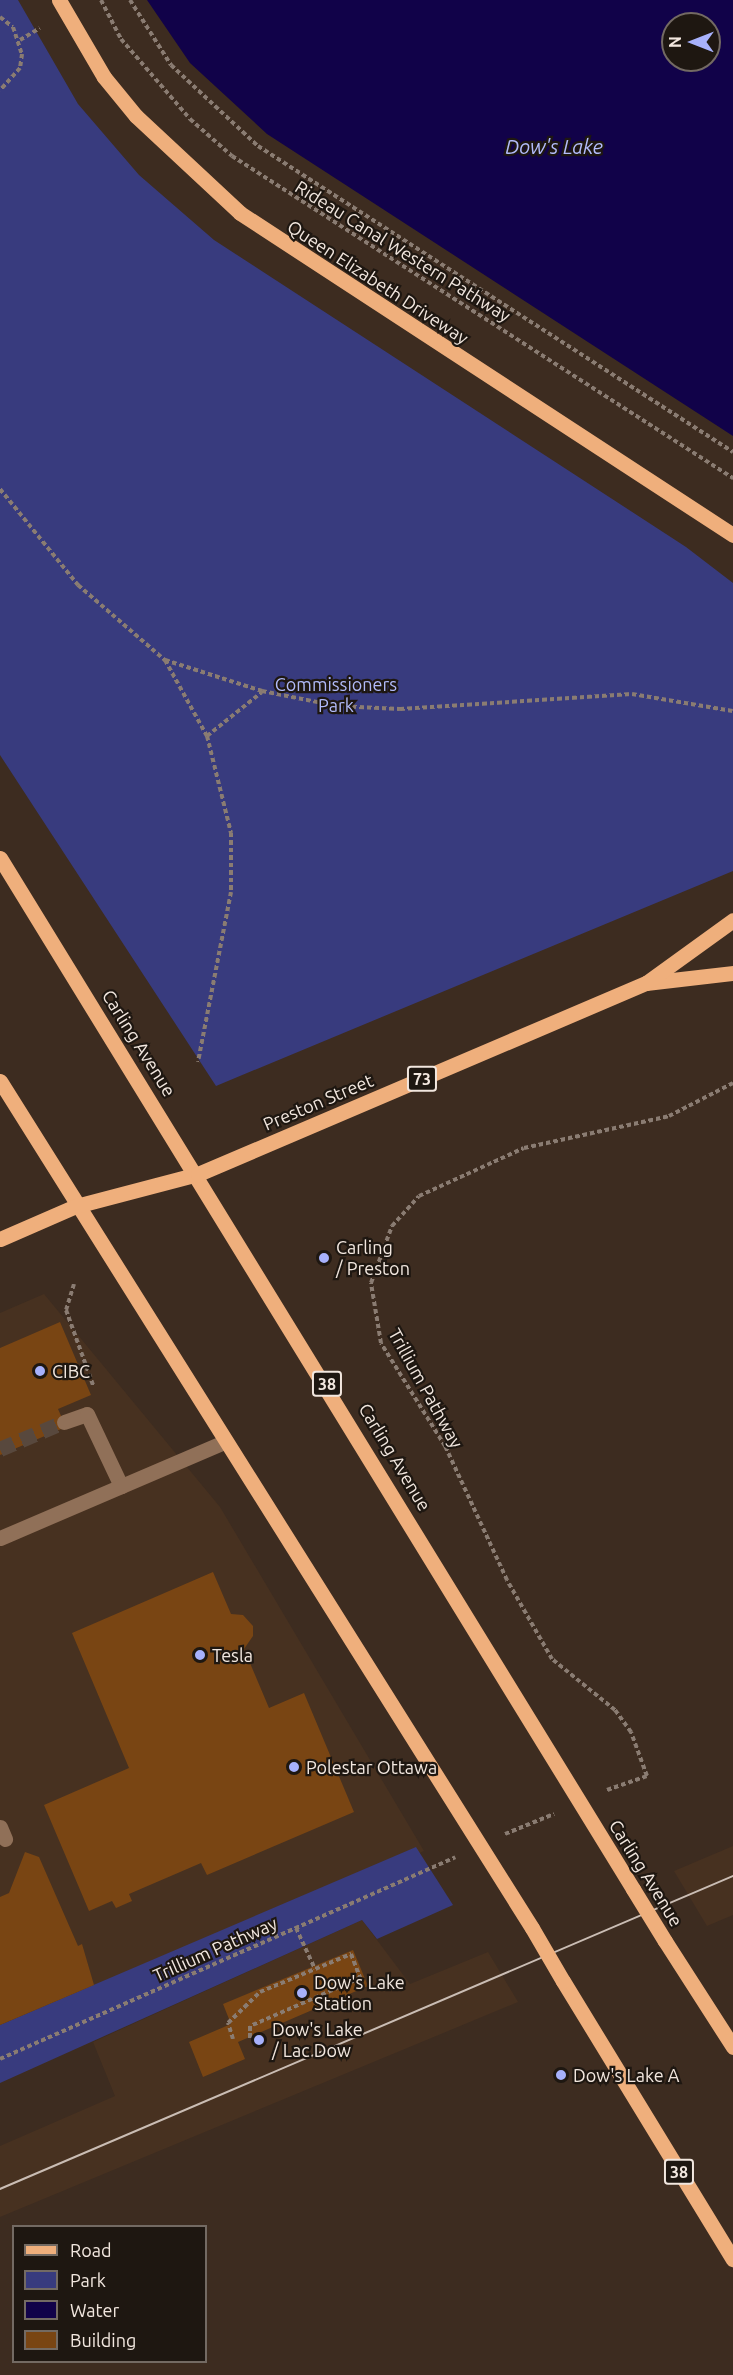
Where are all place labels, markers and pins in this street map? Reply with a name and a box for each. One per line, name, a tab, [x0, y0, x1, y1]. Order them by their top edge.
place label: Carling / Preston	[336, 1237, 410, 1280]
marker: Carling / Preston	[317, 1251, 331, 1265]
place label: CIBC	[52, 1360, 90, 1382]
marker: CIBC	[33, 1364, 47, 1378]
place label: Tesla	[212, 1644, 253, 1666]
marker: Tesla	[193, 1648, 207, 1662]
place label: Polestar Ottawa	[306, 1756, 437, 1778]
marker: Polestar Ottawa	[287, 1760, 301, 1774]
place label: Dow's Lake Station	[314, 1972, 405, 2014]
marker: Dow's Lake Station	[295, 1986, 309, 2000]
place label: Dow's Lake / Lac Dow	[272, 2019, 363, 2062]
marker: Dow's Lake / Lac Dow	[250, 2031, 268, 2049]
place label: Dow's Lake A	[573, 2064, 679, 2086]
marker: Dow's Lake A	[554, 2068, 568, 2082]

